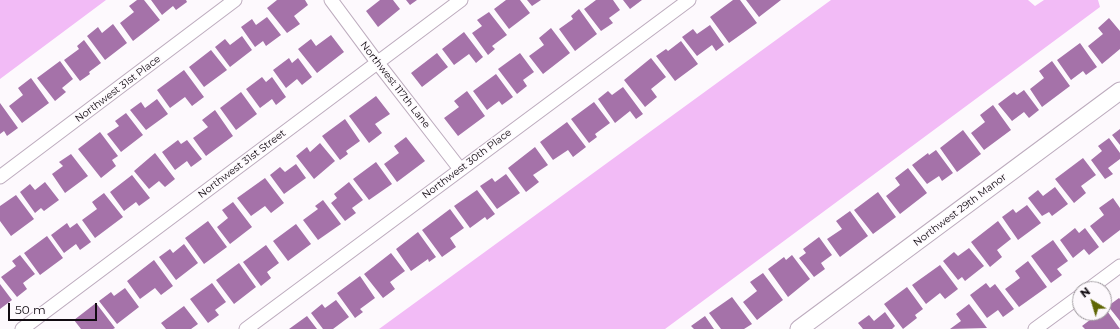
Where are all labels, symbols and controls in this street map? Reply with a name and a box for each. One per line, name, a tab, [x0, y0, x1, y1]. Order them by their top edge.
street label: Northwest 117th Lane	[357, 39, 433, 131]
street label: Northwest 31st Place	[73, 53, 163, 125]
street label: Northwest 31st Street	[196, 127, 288, 201]
street label: Northwest 30th Place	[420, 127, 514, 201]
street label: Northwest 29th Manor	[911, 171, 1009, 249]
north arrow	[1072, 281, 1112, 321]
text: N	[1077, 284, 1093, 301]
scale bar	[10, 295, 99, 321]
text: 50 m	[15, 302, 46, 317]

